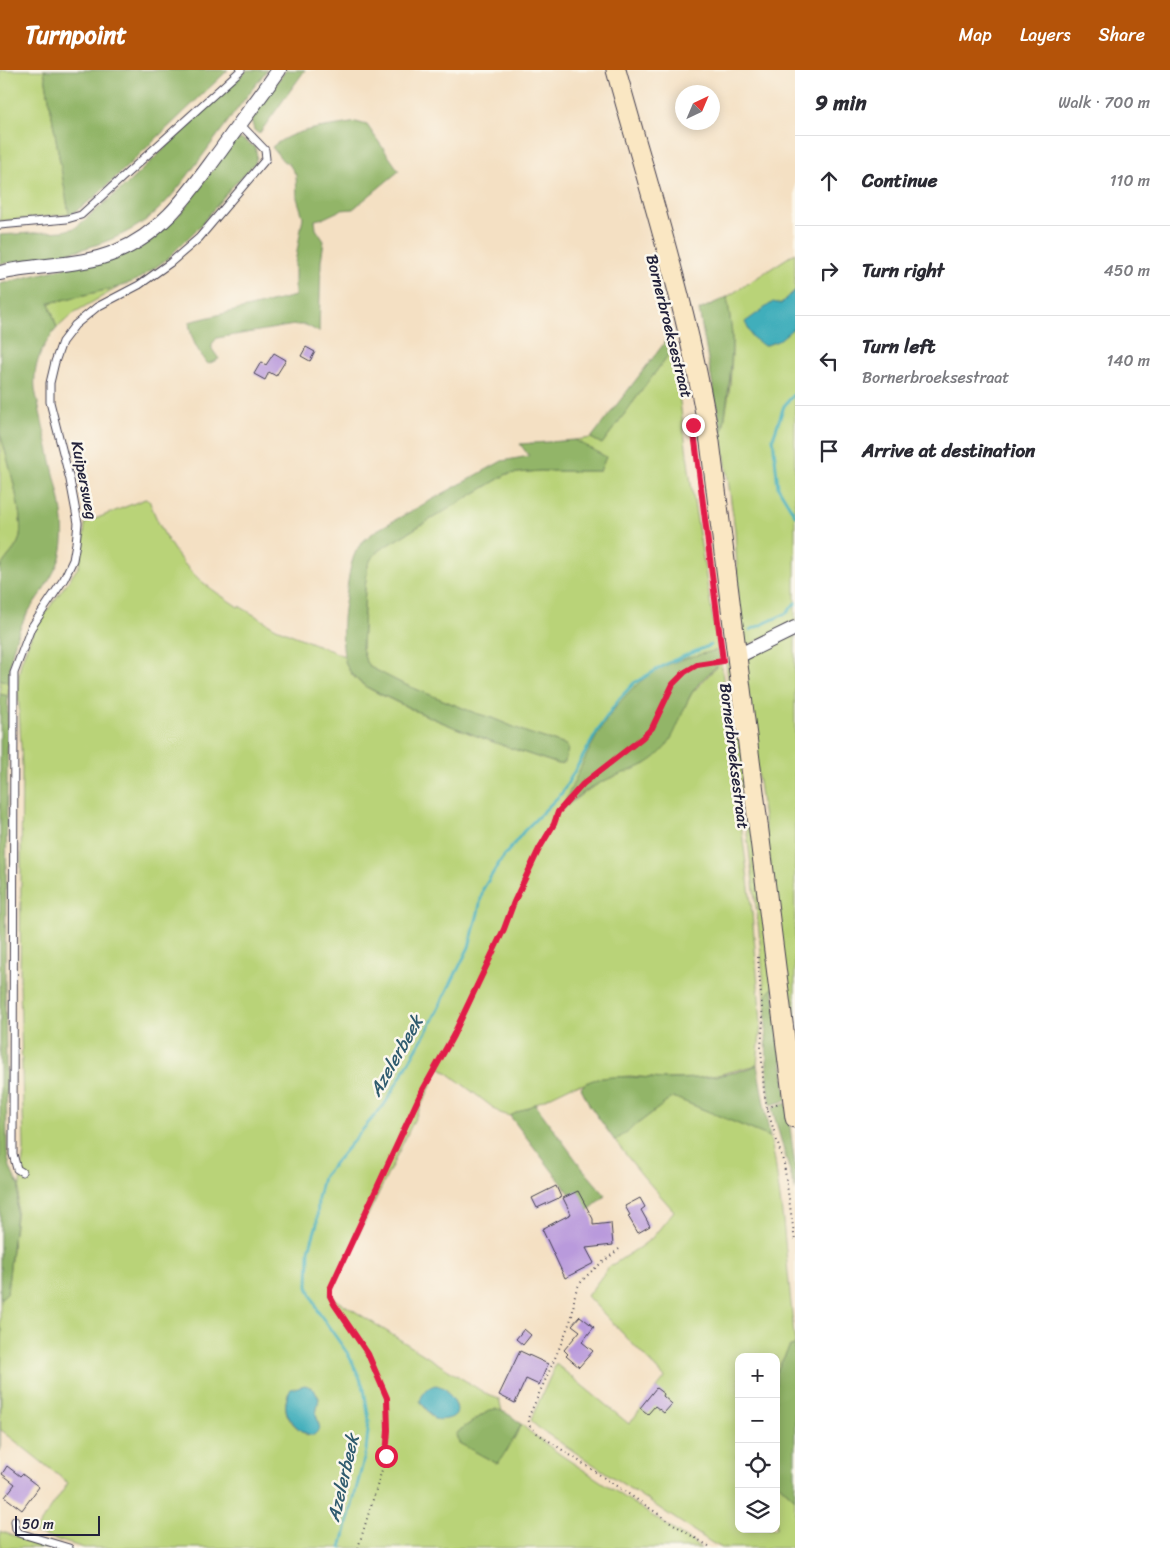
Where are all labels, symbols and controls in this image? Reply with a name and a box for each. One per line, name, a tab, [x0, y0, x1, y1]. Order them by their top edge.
text: Turnpoint	[25, 14, 127, 56]
text: Map	[959, 19, 992, 51]
text: Layers	[1020, 19, 1071, 51]
text: Share	[1099, 19, 1145, 51]
text: 9 min	[815, 84, 867, 122]
north arrow	[675, 85, 720, 130]
text: Walk · 700 m	[1058, 88, 1150, 117]
text: Continue	[862, 164, 938, 197]
text: 110 m	[1110, 166, 1150, 195]
icon: ahead	[815, 167, 843, 195]
street label: Bornerbroeksestraat	[638, 251, 701, 401]
text: Turn right	[862, 254, 944, 287]
text: 450 m	[1104, 256, 1150, 285]
icon: right	[815, 257, 843, 285]
text: Turn left	[862, 330, 935, 363]
text: 140 m	[1107, 346, 1150, 375]
icon: left	[815, 347, 843, 375]
text: Bornerbroeksestraat	[862, 363, 1009, 392]
route end	[682, 414, 705, 437]
text: Arrive at destination	[862, 434, 1035, 467]
icon: arrive	[815, 437, 843, 465]
street label: Kuipersweg	[63, 438, 106, 522]
street label: Bornerbroeksestraat	[711, 681, 758, 831]
water label: Azelerbeek	[359, 1007, 433, 1103]
map controls	[735, 1353, 780, 1533]
button: +	[735, 1353, 780, 1398]
button: −	[735, 1398, 780, 1443]
water label: Azelerbeek	[317, 1429, 369, 1526]
button: locate	[735, 1443, 780, 1488]
route start	[375, 1445, 398, 1468]
button: layers	[735, 1488, 780, 1533]
text: 50 m	[22, 1512, 54, 1537]
scale bar	[15, 1513, 100, 1536]

